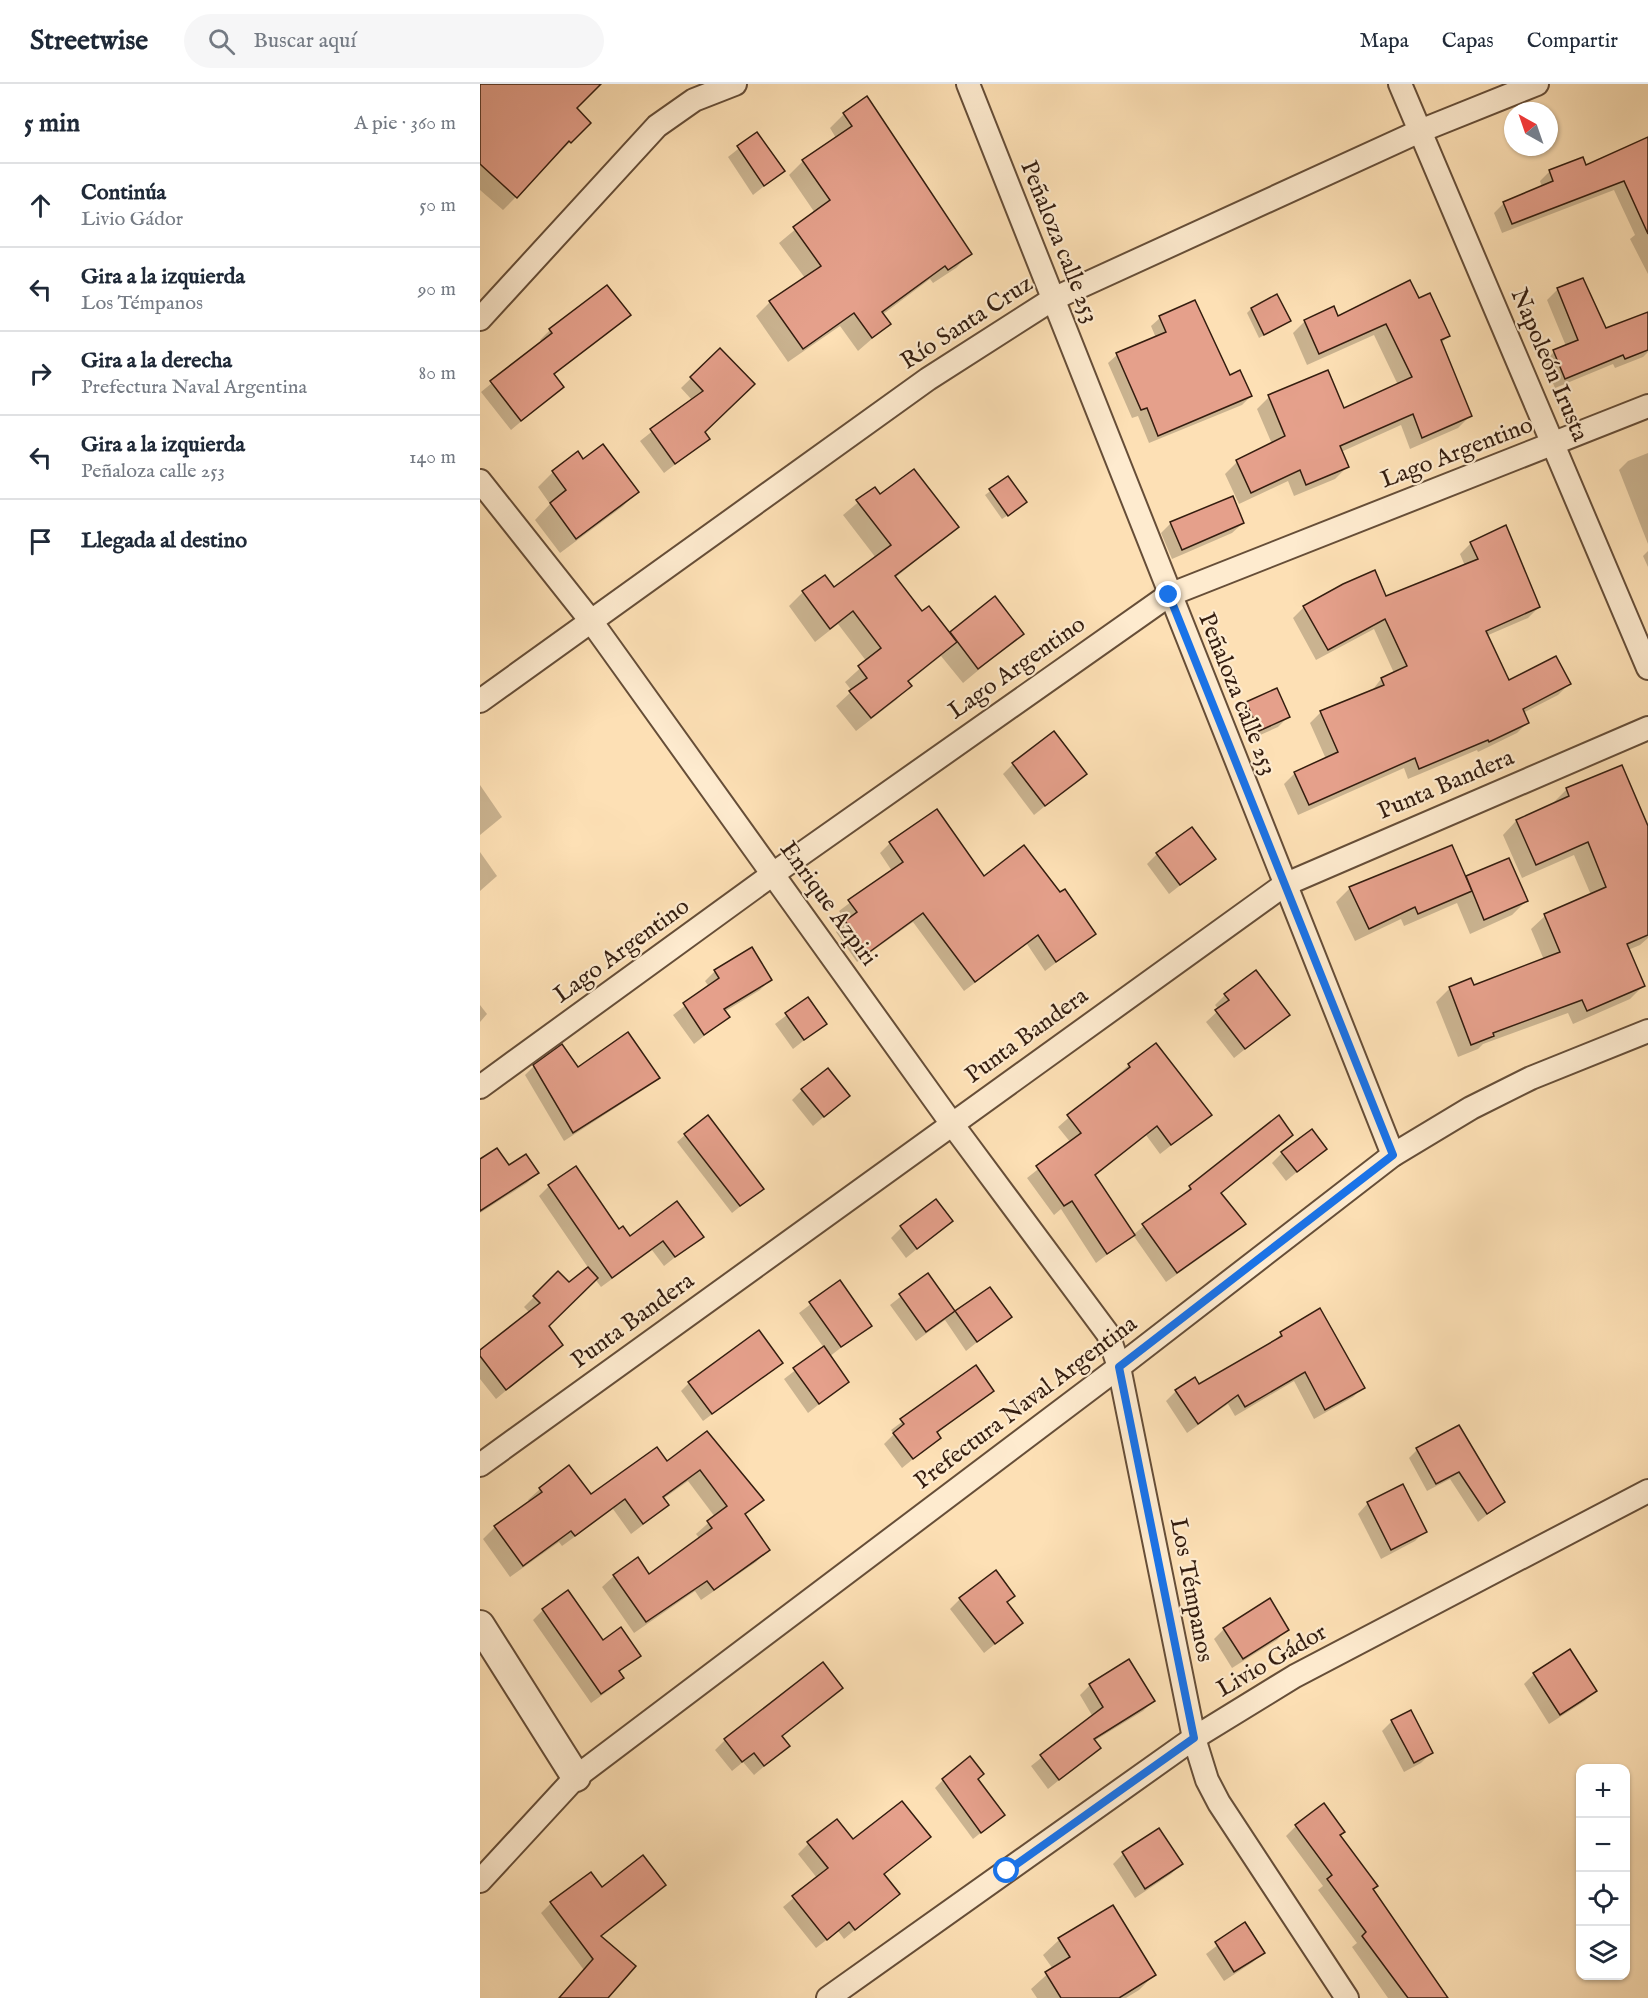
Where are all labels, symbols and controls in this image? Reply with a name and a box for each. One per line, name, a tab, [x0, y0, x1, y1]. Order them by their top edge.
search box	[184, 14, 604, 68]
text: Streetwise	[30, 24, 148, 59]
icon: search	[205, 25, 238, 58]
text: Buscar aquí	[253, 27, 356, 55]
text: Mapa	[1360, 28, 1409, 55]
text: Capas	[1442, 28, 1494, 55]
text: Compartir	[1527, 28, 1618, 55]
north arrow	[1504, 102, 1558, 156]
text: 5 min	[24, 107, 80, 140]
text: A pie · 360 m	[354, 111, 456, 136]
street label: Peñaloza calle 253	[1012, 156, 1106, 328]
text: Continúa	[81, 179, 166, 207]
icon: ahead	[24, 189, 57, 222]
text: 50 m	[419, 193, 456, 218]
text: Livio Gádor	[81, 207, 183, 232]
text: Gira a la izquierda	[81, 263, 245, 291]
street label: Río Santa Cruz	[895, 269, 1039, 377]
icon: left	[24, 273, 57, 306]
text: 90 m	[418, 277, 456, 302]
street label: Napoleón Irusta	[1503, 284, 1595, 447]
text: Los Témpanos	[81, 291, 203, 316]
text: Gira a la derecha	[81, 347, 232, 375]
icon: right	[24, 357, 57, 390]
text: 80 m	[419, 361, 456, 386]
text: Prefectura Naval Argentina	[81, 375, 307, 400]
street label: Lago Argentino	[1376, 410, 1538, 496]
text: Gira a la izquierda	[81, 431, 245, 459]
icon: left	[24, 441, 57, 474]
text: 140 m	[409, 445, 456, 470]
text: Peñaloza calle 253	[81, 459, 225, 484]
icon: arrive	[24, 525, 57, 558]
text: Llegada al destino	[81, 527, 247, 555]
route end	[1155, 581, 1181, 607]
street label: Peñaloza calle 253	[1190, 608, 1284, 780]
street label: Lago Argentino	[942, 609, 1092, 727]
street label: Punta Bandera	[1373, 742, 1519, 828]
street label: Enrique Azpiri	[772, 835, 884, 973]
street label: Lago Argentino	[548, 891, 696, 1011]
street label: Punta Bandera	[959, 981, 1095, 1091]
street label: Punta Bandera	[565, 1266, 701, 1376]
street label: Prefectura Naval Argentina	[908, 1309, 1144, 1497]
street label: Los Témpanos	[1162, 1515, 1220, 1665]
street label: Livio Gádor	[1211, 1617, 1333, 1705]
map controls	[1576, 1764, 1630, 1980]
button: +	[1576, 1764, 1630, 1818]
button: −	[1576, 1818, 1630, 1872]
route start	[993, 1857, 1019, 1883]
button: locate	[1576, 1872, 1630, 1926]
button: layers	[1576, 1926, 1630, 1980]

